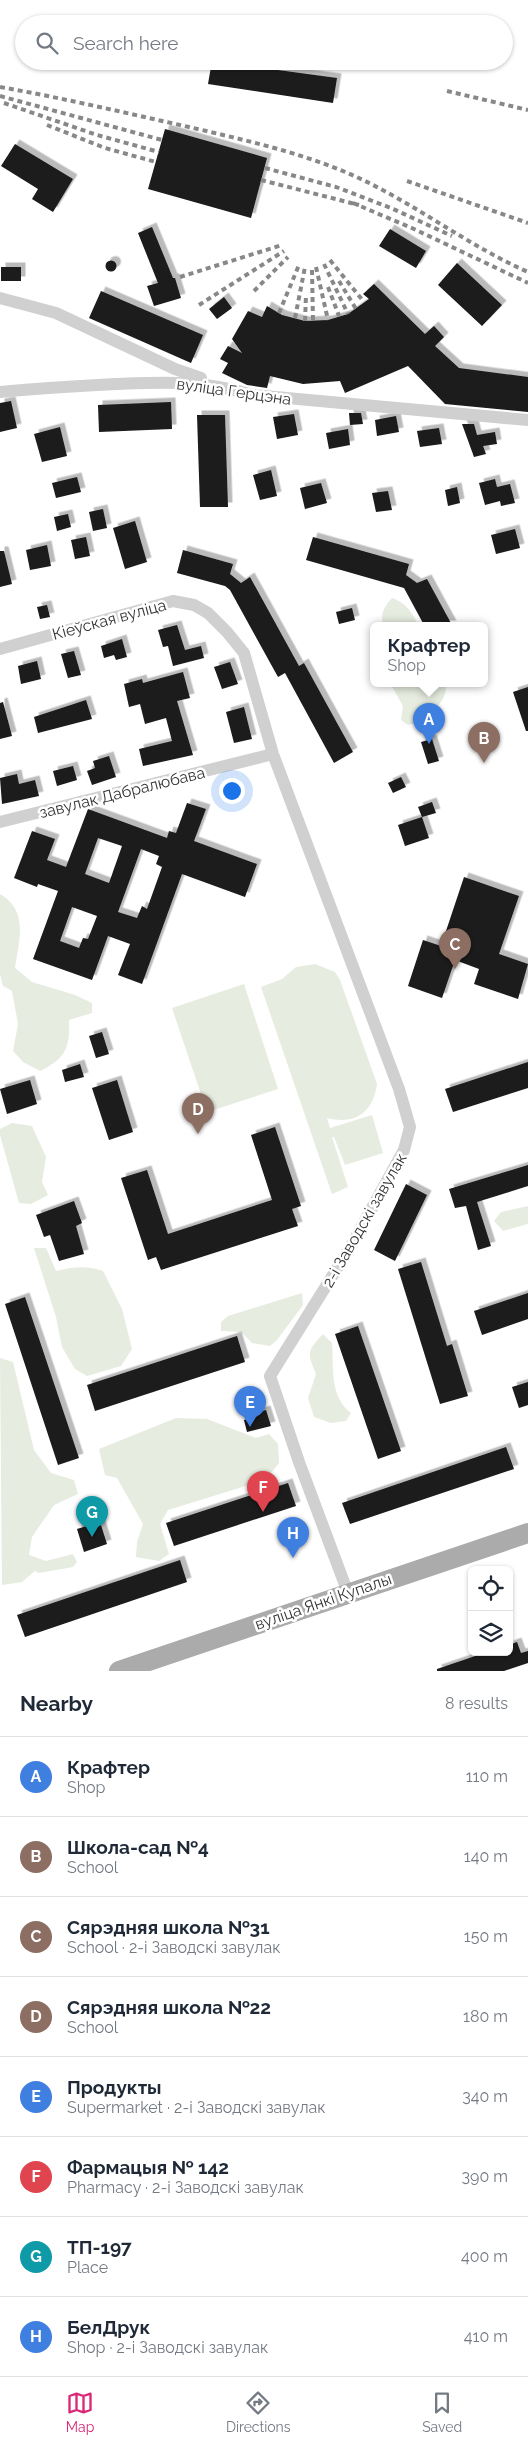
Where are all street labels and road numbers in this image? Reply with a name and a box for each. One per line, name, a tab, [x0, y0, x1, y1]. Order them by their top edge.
street label: вуліца Герцэна	[175, 374, 293, 409]
street label: Кіеўская вуліца	[50, 595, 168, 644]
street label: завулак Дабралюбава	[37, 763, 207, 822]
street label: 2-і Заводскі завулак	[318, 1150, 411, 1291]
street label: вуліца Янкі Купалы	[252, 1569, 394, 1634]

